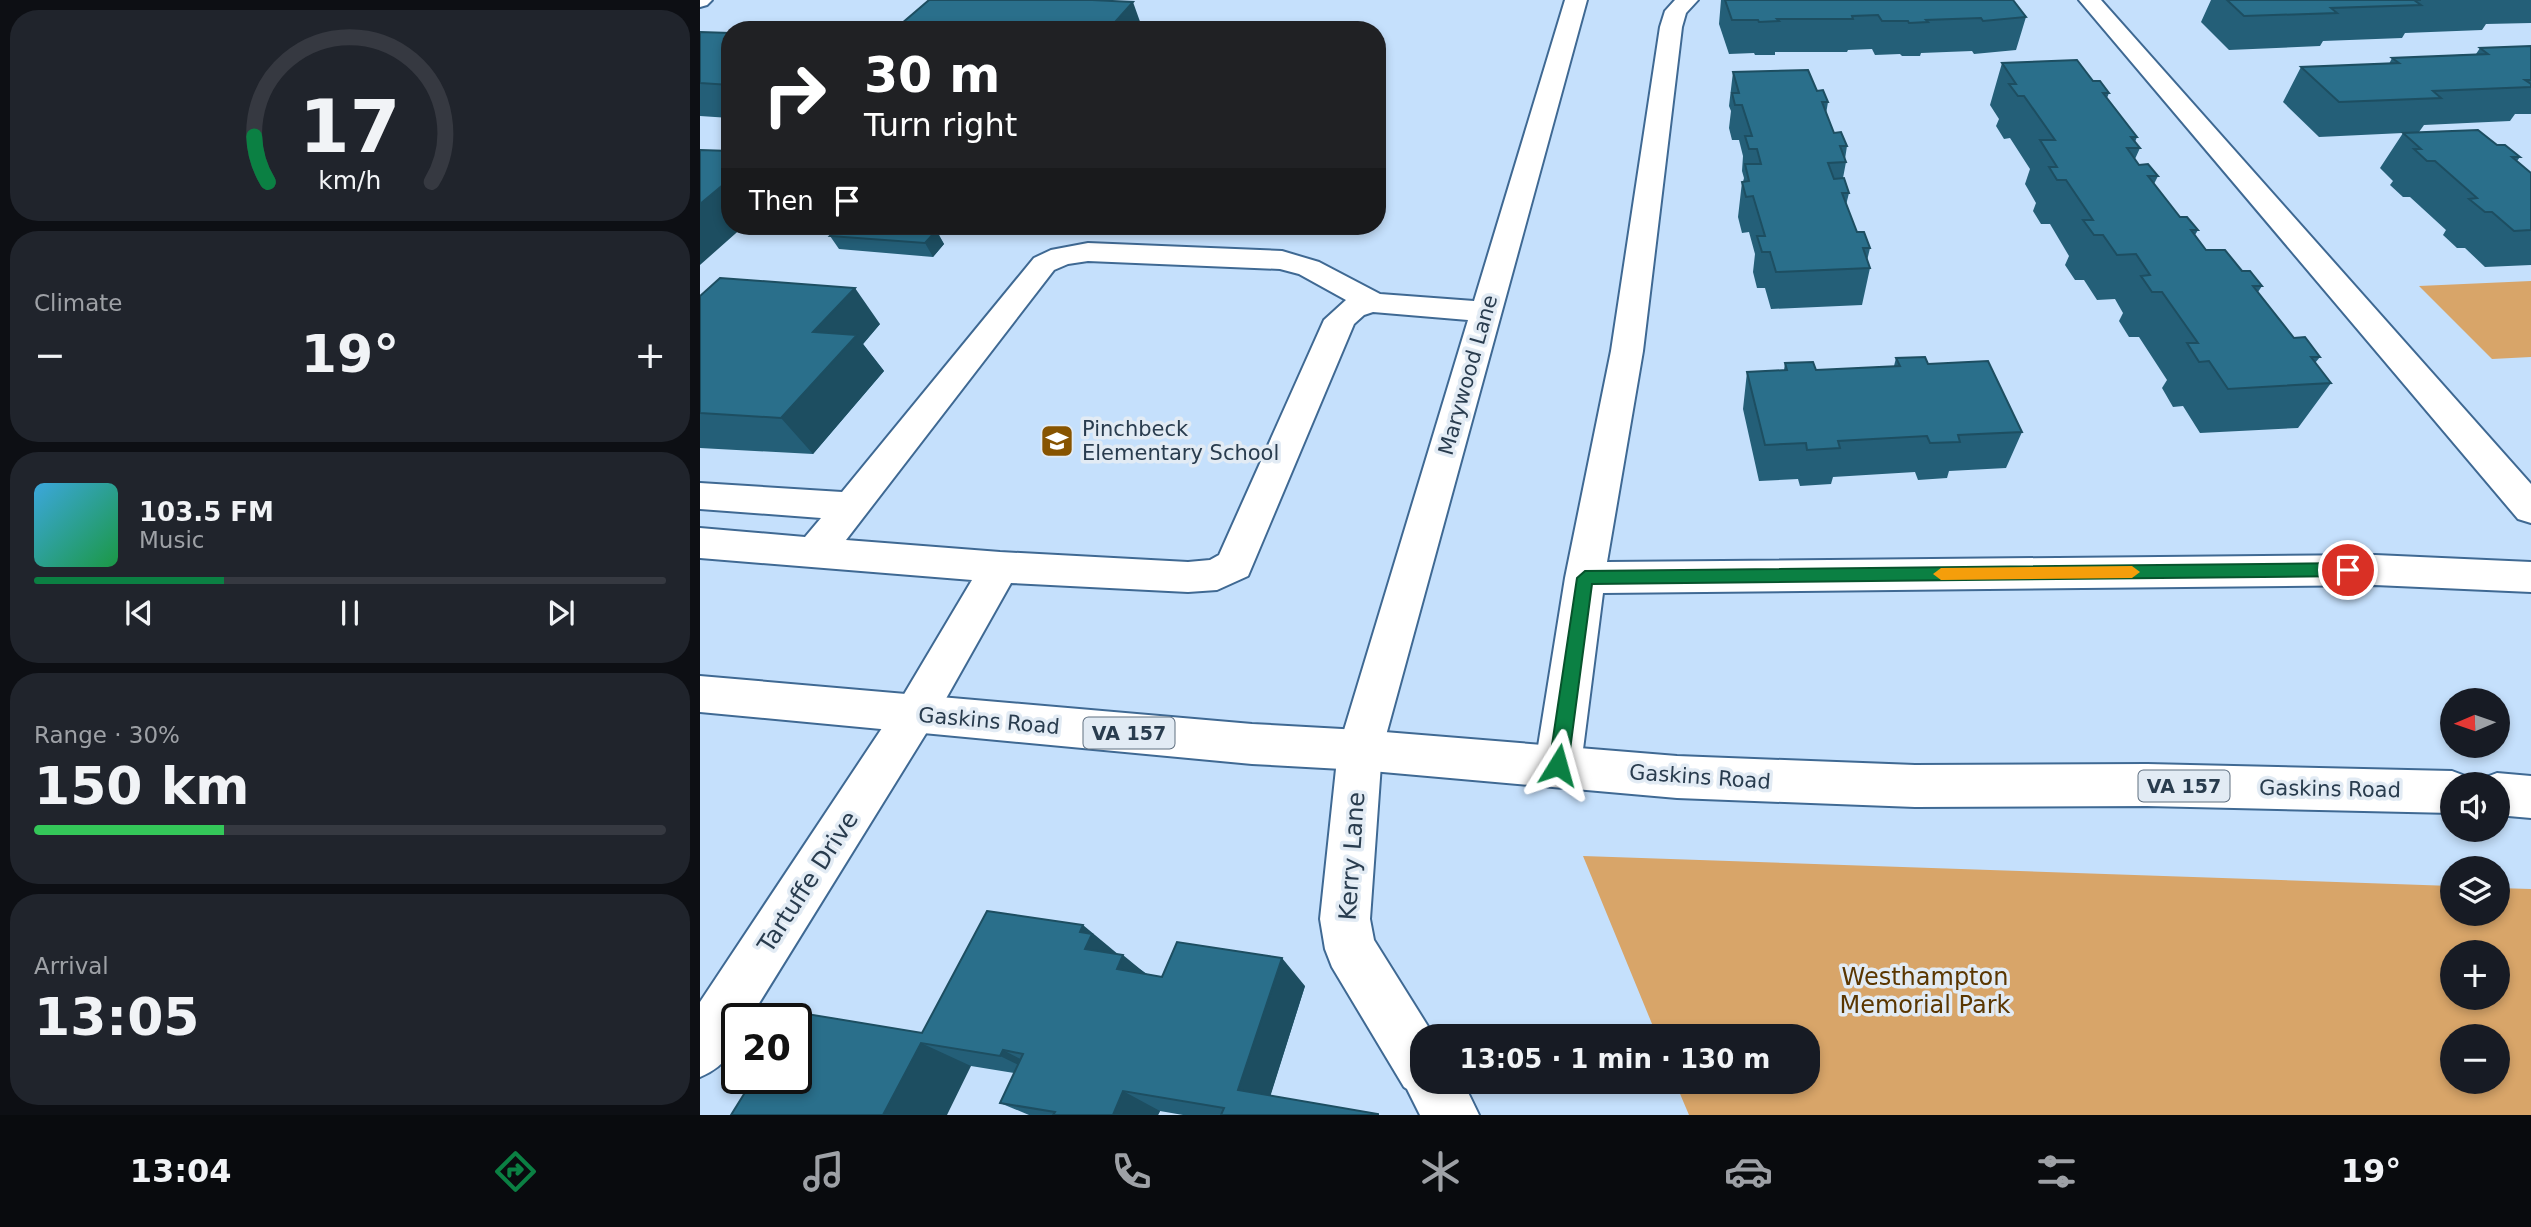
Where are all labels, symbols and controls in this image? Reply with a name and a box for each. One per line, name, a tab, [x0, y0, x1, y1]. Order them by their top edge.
text: 30 m	[864, 47, 1000, 104]
icon: right	[749, 49, 840, 140]
text: 17	[299, 84, 401, 169]
text: Turn right	[864, 106, 1017, 144]
text: km/h	[318, 165, 382, 194]
icon: arrive	[828, 182, 866, 220]
text: Then	[749, 186, 814, 216]
text: Climate	[34, 290, 123, 316]
street label: Marywood Lane	[1434, 292, 1502, 458]
text: 19°	[301, 324, 399, 384]
text: −	[34, 333, 66, 377]
text: +	[634, 333, 666, 377]
place label: Pinchbeck Elementary School	[1082, 417, 1279, 465]
school or university icon: Pinchbeck Elementary School	[1038, 422, 1076, 460]
text: 103.5 FM	[139, 497, 274, 527]
text: Music	[139, 527, 204, 553]
pin	[2318, 540, 2378, 600]
icon: arrive	[2329, 551, 2367, 589]
icon: previous	[120, 594, 158, 632]
icon: pause	[331, 594, 369, 632]
icon: next	[542, 594, 580, 632]
north arrow	[2440, 688, 2510, 758]
map controls	[2440, 688, 2510, 1094]
street label: Gaskins Road	[917, 703, 1061, 739]
road number: VA 157	[1084, 718, 1174, 748]
text: Range · 30%	[34, 722, 180, 748]
position arrow	[1521, 728, 1595, 802]
text: 150 km	[34, 756, 249, 816]
street label: Gaskins Road	[1628, 760, 1772, 794]
road number: VA 157	[2138, 771, 2230, 802]
button: sound	[2440, 772, 2510, 842]
street label: Gaskins Road	[2259, 776, 2401, 802]
street label: Kerry Lane	[1334, 791, 1370, 921]
street label: Tartuffe Drive	[751, 806, 864, 959]
button: layers	[2440, 856, 2510, 926]
button: +	[2440, 940, 2510, 1010]
text: Arrival	[34, 953, 109, 979]
park label: Westhampton Memorial Park	[1840, 963, 2011, 1019]
text: 13:05	[34, 987, 200, 1047]
speed limit sign: 20	[721, 1003, 812, 1094]
button: −	[2440, 1024, 2510, 1094]
text: 13:05 · 1 min · 130 m	[1460, 1044, 1770, 1074]
icon: directions	[491, 1147, 540, 1196]
icon: music	[799, 1147, 848, 1196]
icon: phone	[1107, 1147, 1156, 1196]
icon: climate	[1416, 1147, 1465, 1196]
icon: car	[1724, 1147, 1773, 1196]
icon: filters	[2032, 1147, 2081, 1196]
text: 13:04	[130, 1152, 232, 1190]
text: 19°	[2341, 1152, 2401, 1190]

